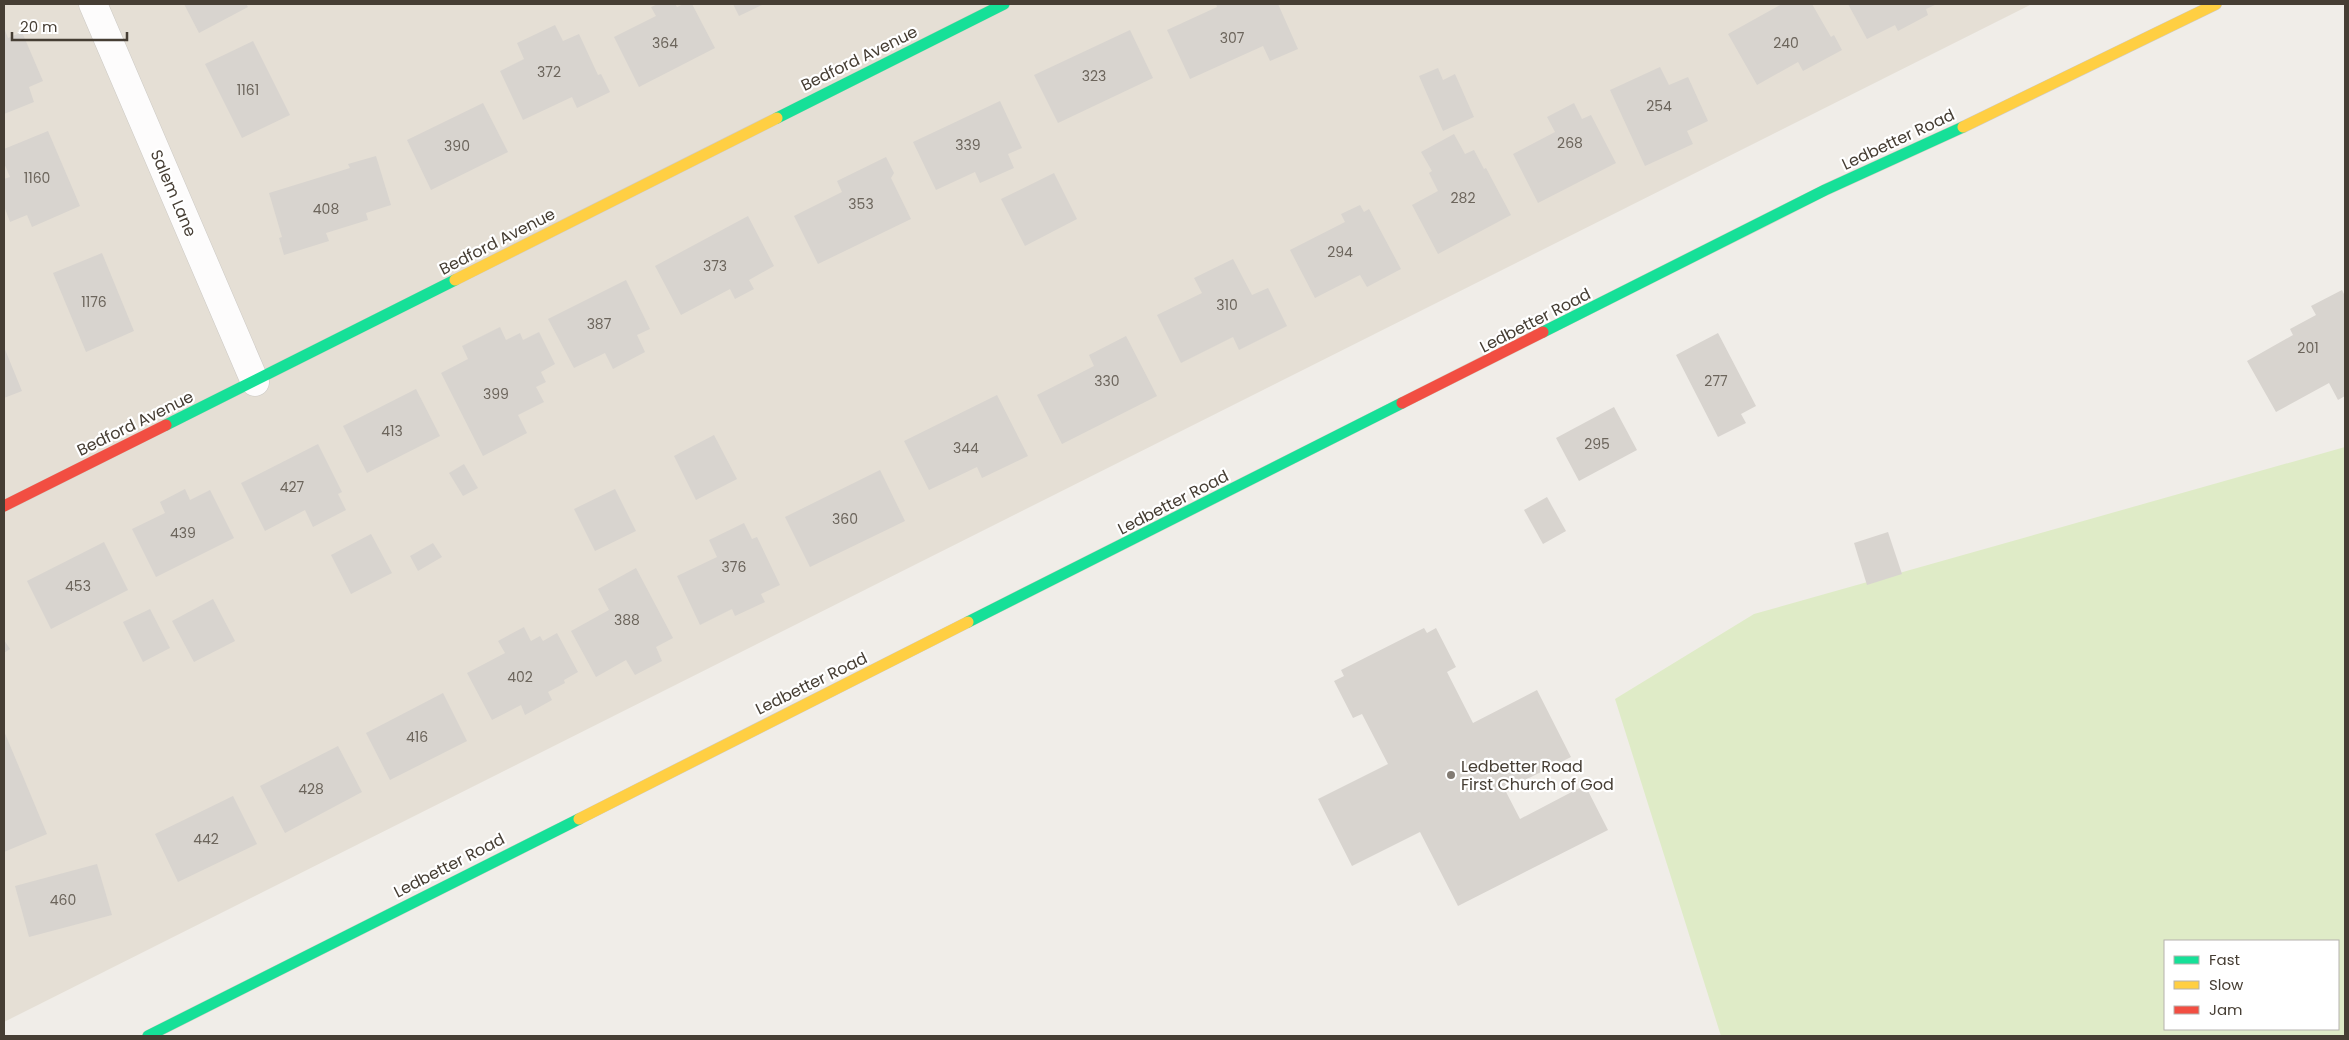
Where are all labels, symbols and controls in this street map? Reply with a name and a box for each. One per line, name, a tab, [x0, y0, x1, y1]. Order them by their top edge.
scale bar	[12, 10, 128, 42]
text: 20 m	[20, 16, 58, 37]
street label: Bedford Avenue	[797, 20, 921, 97]
house number: 307	[1220, 28, 1245, 48]
house number: 364	[652, 33, 678, 53]
house number: 240	[1773, 33, 1799, 53]
house number: 372	[537, 62, 561, 82]
house number: 323	[1082, 66, 1106, 86]
house number: 1161	[237, 80, 259, 100]
house number: 254	[1646, 96, 1672, 116]
street label: Ledbetter Road	[1838, 103, 1958, 176]
house number: 268	[1557, 133, 1583, 153]
house number: 339	[955, 135, 981, 155]
house number: 390	[444, 136, 470, 156]
street label: Salem Lane	[145, 146, 202, 240]
house number: 1160	[24, 168, 50, 188]
house number: 282	[1451, 188, 1475, 208]
house number: 353	[848, 194, 874, 214]
house number: 408	[313, 199, 339, 219]
street label: Bedford Avenue	[435, 202, 559, 281]
house number: 294	[1327, 242, 1353, 262]
house number: 373	[703, 256, 727, 276]
street label: Ledbetter Road	[1476, 283, 1595, 358]
house number: 1176	[81, 292, 107, 312]
house number: 310	[1216, 295, 1238, 315]
house number: 387	[587, 314, 612, 334]
house number: 201	[2297, 338, 2319, 358]
house number: 330	[1094, 371, 1120, 391]
house number: 277	[1704, 371, 1728, 391]
house number: 399	[483, 384, 509, 404]
street label: Bedford Avenue	[73, 385, 197, 462]
house number: 413	[381, 421, 403, 441]
house number: 295	[1584, 434, 1610, 454]
house number: 344	[953, 438, 979, 458]
street label: Ledbetter Road	[1114, 465, 1233, 540]
house number: 427	[280, 477, 305, 497]
house number: 360	[832, 509, 858, 529]
house number: 439	[170, 523, 196, 543]
house number: 376	[722, 557, 746, 577]
house number: 453	[65, 576, 91, 596]
house number: 388	[614, 610, 640, 630]
street label: Ledbetter Road	[751, 646, 871, 720]
house number: 402	[507, 667, 533, 687]
house number: 416	[406, 727, 428, 747]
place label: Ledbetter Road First Church of God	[1461, 755, 1614, 796]
marker: Ledbetter Road First Church of God	[1445, 769, 1457, 781]
house number: 428	[298, 779, 324, 799]
street label: Ledbetter Road	[390, 828, 509, 903]
house number: 442	[193, 829, 219, 849]
house number: 460	[50, 890, 76, 910]
legend	[2164, 940, 2339, 1030]
text: Fast	[2209, 949, 2240, 970]
text: Slow	[2209, 974, 2244, 995]
text: Jam	[2209, 999, 2243, 1020]

